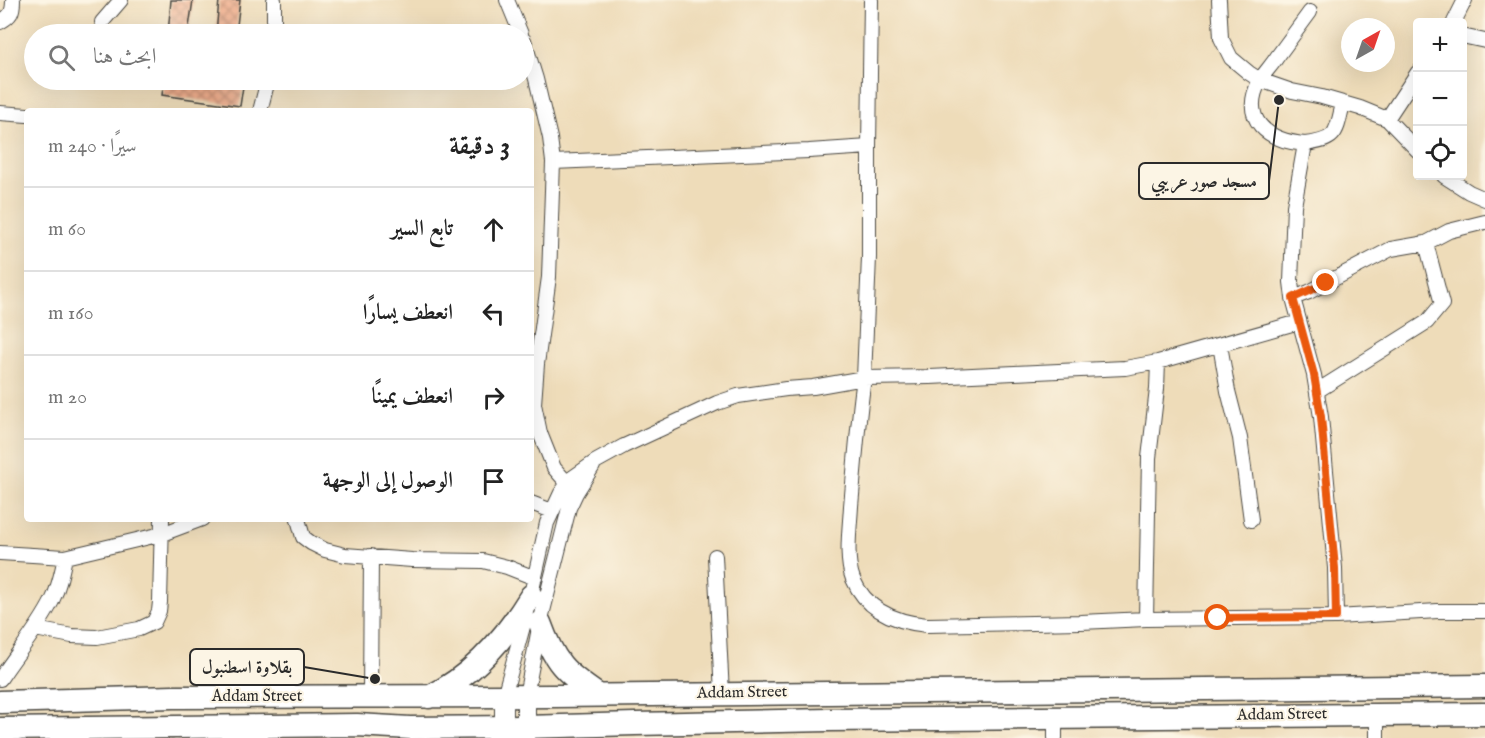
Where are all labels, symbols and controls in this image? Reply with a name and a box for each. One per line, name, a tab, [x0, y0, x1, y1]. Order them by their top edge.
north arrow	[1341, 18, 1395, 72]
map controls	[1413, 18, 1467, 180]
button: +	[1413, 18, 1467, 72]
search box	[24, 24, 534, 90]
icon: search	[45, 41, 78, 74]
text: ابحث هنا	[93, 43, 156, 71]
button: −	[1413, 72, 1467, 126]
button: locate	[1413, 126, 1467, 180]
text: 3 دقيقة	[449, 130, 510, 163]
text: سيرًا · 240 m	[48, 134, 137, 159]
callout: مسجد صور عريبي	[1139, 163, 1269, 199]
text: مسجد صور عريبي	[1151, 171, 1257, 197]
icon: ahead	[477, 213, 510, 246]
text: تابع السير	[391, 215, 453, 243]
text: 60 m	[48, 217, 86, 242]
route end	[1312, 269, 1338, 295]
icon: left	[477, 297, 510, 330]
text: انعطف يسارًا	[363, 299, 453, 327]
text: 160 m	[48, 301, 94, 326]
icon: right	[477, 381, 510, 414]
text: انعطف يمينًا	[372, 383, 453, 411]
text: 20 m	[48, 385, 87, 410]
icon: arrive	[477, 465, 510, 498]
text: الوصول إلى الوجهة	[323, 467, 453, 495]
route start	[1204, 604, 1230, 630]
callout: بقلاوة اسطنبول	[190, 649, 304, 685]
text: بقلاوة اسطنبول	[202, 657, 292, 680]
street label: Addam Street	[696, 682, 788, 704]
street label: Addam Street	[211, 687, 303, 707]
street label: Addam Street	[1236, 704, 1328, 726]

